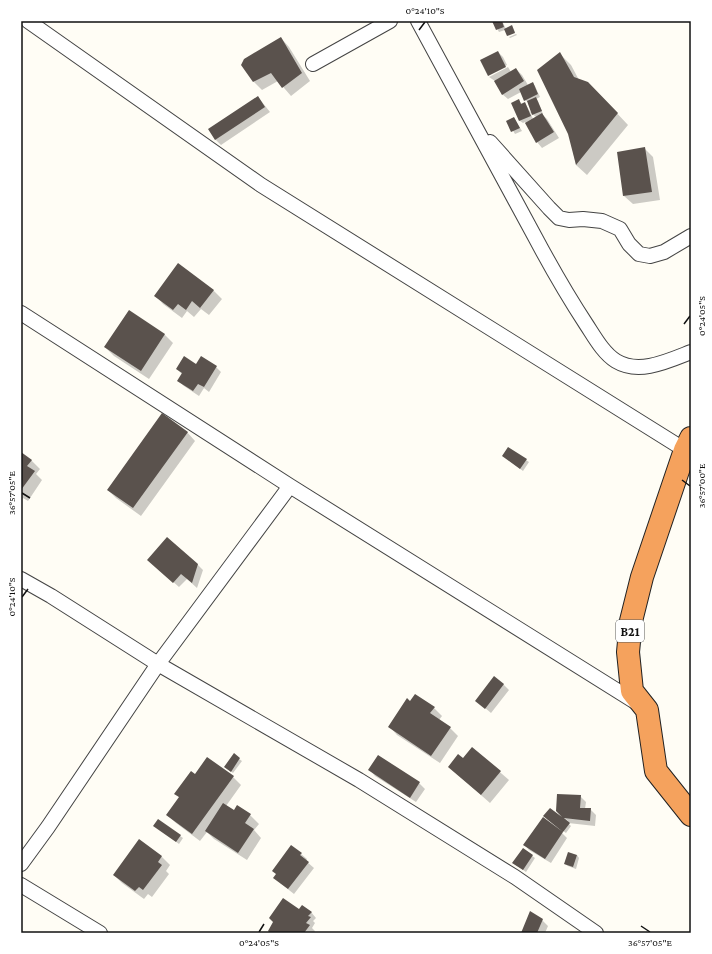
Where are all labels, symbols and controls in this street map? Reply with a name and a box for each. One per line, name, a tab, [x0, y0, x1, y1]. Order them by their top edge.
text: 0°24'10"S	[406, 5, 445, 16]
text: 0°24'05"S	[696, 296, 707, 336]
text: 36°57'00"E	[696, 463, 707, 508]
text: 36°57'05"E	[6, 470, 17, 515]
text: 0°24'10"S	[6, 577, 17, 616]
road number: B21	[616, 620, 644, 642]
text: 0°24'05"S	[239, 937, 279, 948]
text: 36°57'05"E	[628, 937, 673, 948]

